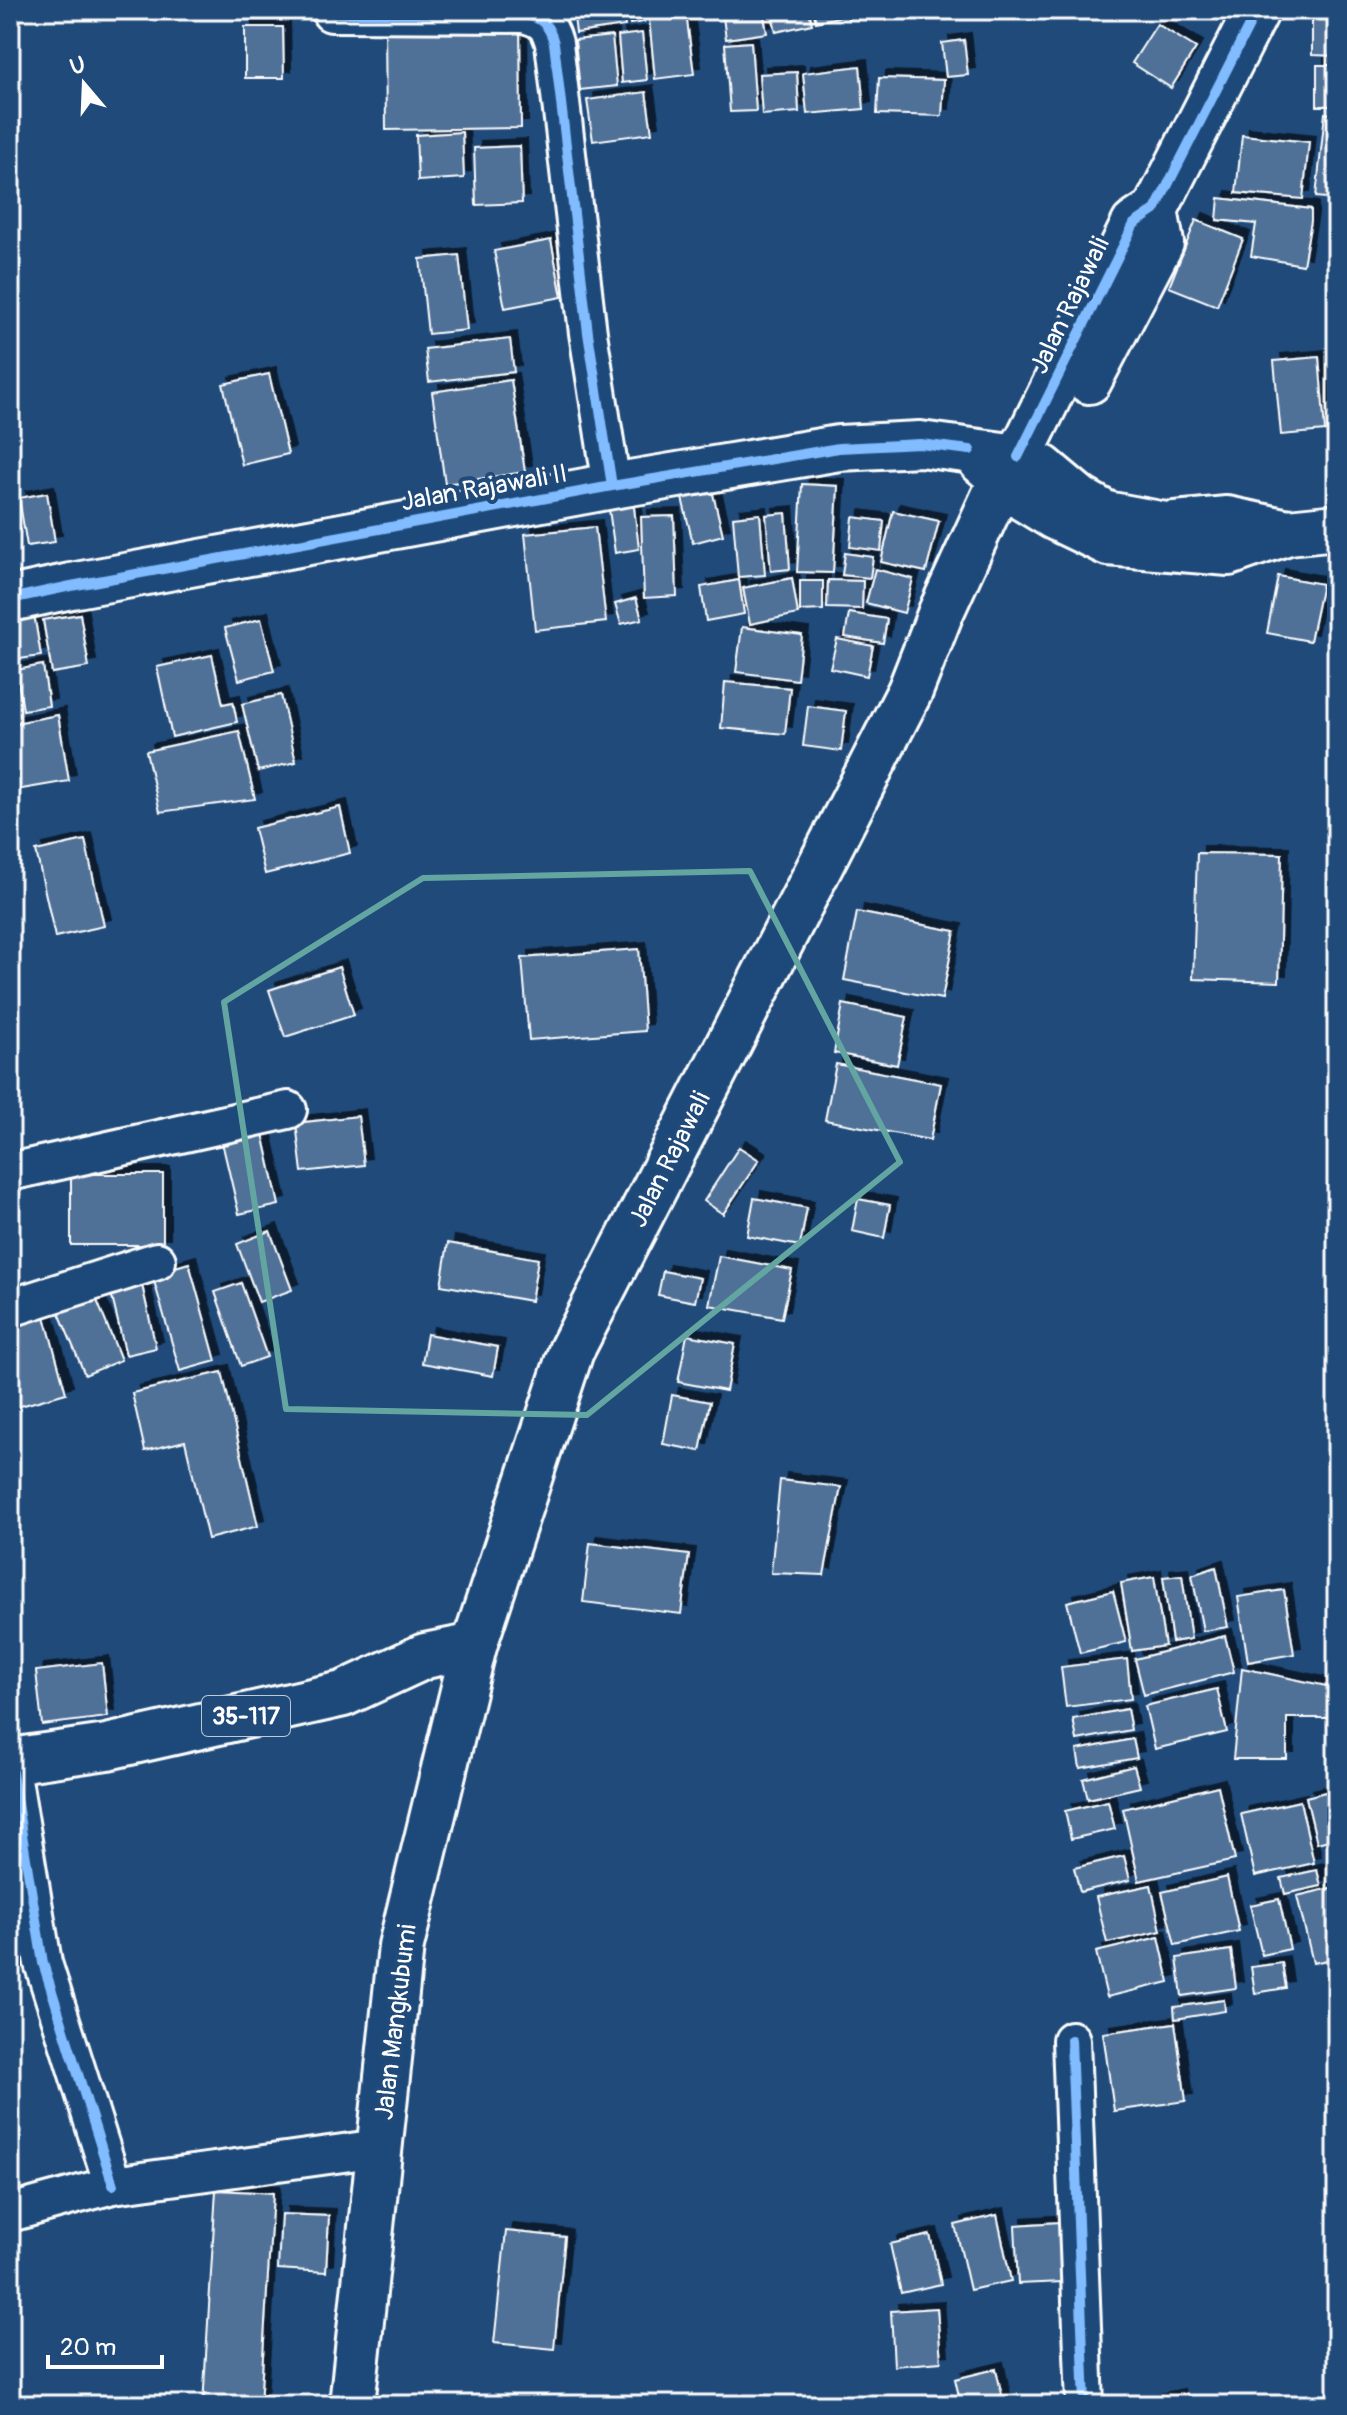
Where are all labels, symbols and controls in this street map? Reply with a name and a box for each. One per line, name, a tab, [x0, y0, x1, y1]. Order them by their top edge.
north arrow	[44, 44, 124, 124]
text: U	[66, 50, 89, 82]
street label: Jalan Rajawali	[1023, 232, 1117, 379]
street label: Jalan Rajawali II	[398, 458, 570, 518]
street label: Jalan Rajawali	[622, 1086, 718, 1233]
road number: 35-117	[202, 1696, 290, 1736]
street label: Jalan Mangkubumi	[368, 1922, 424, 2122]
scale bar	[48, 2319, 162, 2369]
text: 20 m	[60, 2333, 116, 2362]

